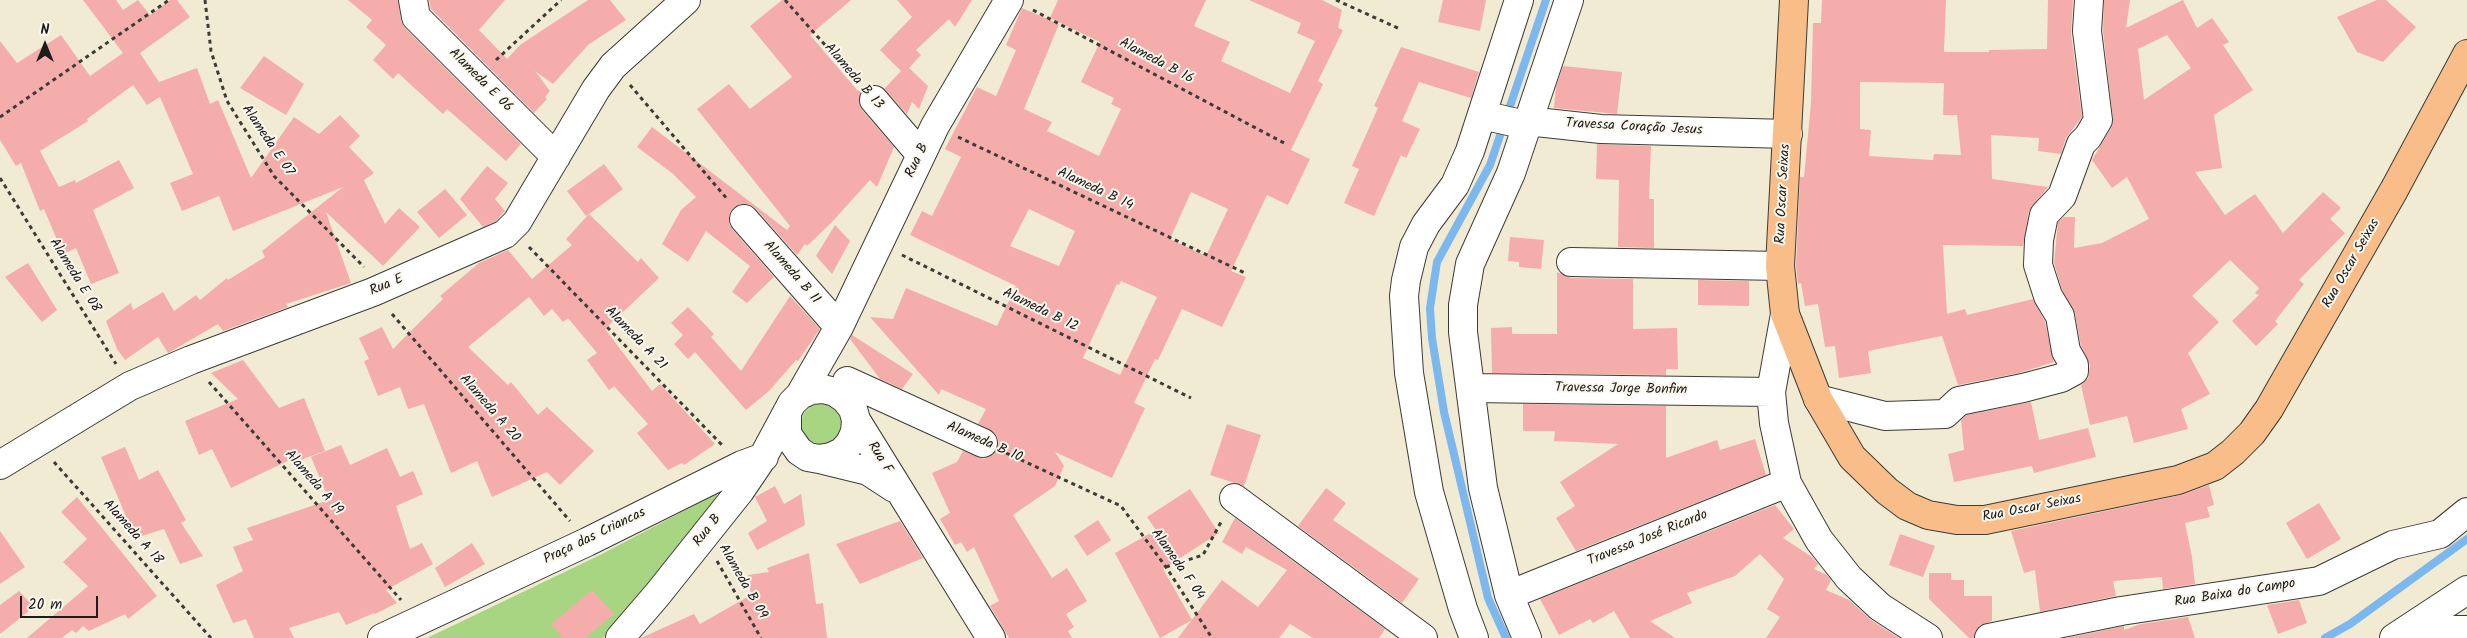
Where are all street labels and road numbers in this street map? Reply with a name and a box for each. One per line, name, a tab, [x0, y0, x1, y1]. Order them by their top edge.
street label: Alameda B 16	[1116, 35, 1196, 89]
street label: Alameda B 13	[820, 41, 886, 113]
street label: Alameda E 06	[444, 45, 516, 117]
street label: Alameda E 07	[237, 102, 297, 180]
street label: Travessa Coração Jesus	[1565, 116, 1703, 140]
street label: Rua B	[903, 141, 933, 181]
street label: Rua Oscar Seixas	[1773, 144, 1795, 244]
street label: Alameda B 14	[1054, 165, 1136, 215]
street label: Rua Oscar Seixas	[2320, 216, 2384, 312]
street label: Alameda E 08	[45, 236, 103, 316]
street label: Alameda B 11	[759, 238, 823, 308]
street label: Rua E	[367, 271, 407, 301]
street label: Alameda B 12	[999, 285, 1081, 337]
street label: Alameda A 21	[601, 304, 669, 374]
street label: Alameda A 20	[455, 372, 523, 446]
street label: Travessa Jorge Bonfim	[1555, 380, 1687, 400]
street label: Alameda B 10	[944, 419, 1024, 467]
street label: Rua F	[863, 439, 895, 477]
street label: Alameda A 19	[280, 447, 346, 519]
street label: Rua Oscar Seixas	[1981, 491, 2083, 527]
street label: Alameda A 18	[98, 497, 166, 569]
street label: Praça das Criancas	[541, 505, 649, 569]
street label: Travessa José Ricardo	[1586, 507, 1710, 571]
street label: Rua B	[690, 512, 726, 550]
street label: Alameda F 04	[1146, 526, 1208, 604]
street label: Alameda B 09	[714, 542, 770, 622]
street label: Rua Baixa do Campo	[2173, 576, 2297, 612]

